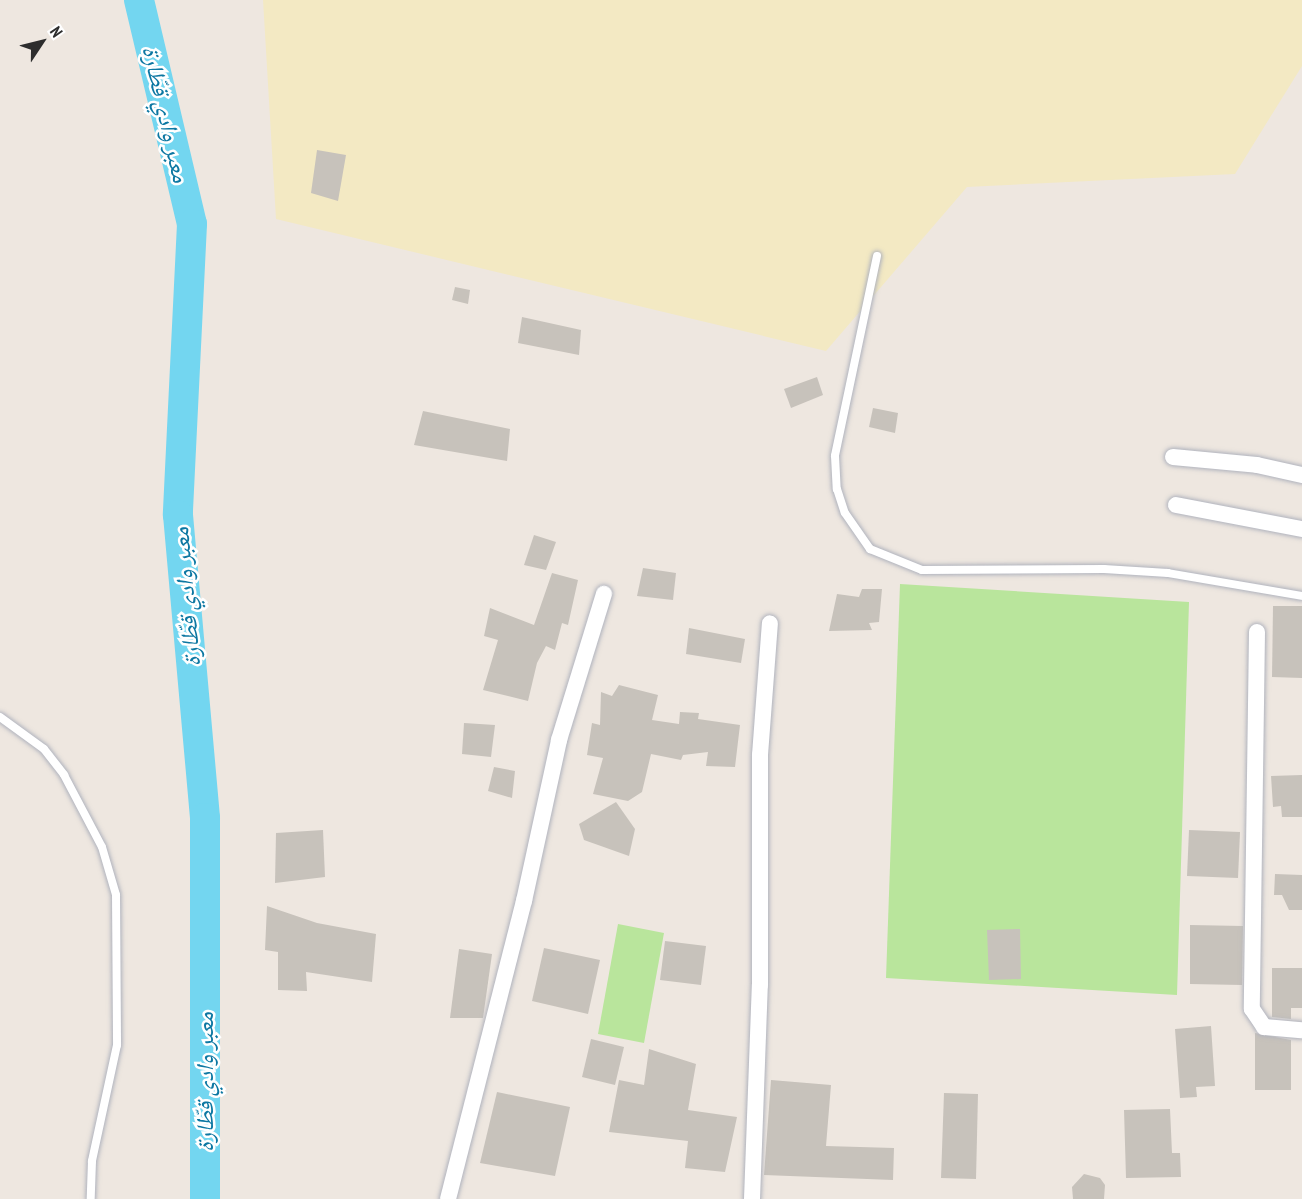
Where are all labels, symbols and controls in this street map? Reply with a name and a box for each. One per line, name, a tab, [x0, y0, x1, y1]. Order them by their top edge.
north arrow	[12, 12, 72, 72]
text: N	[46, 22, 67, 41]
water label: معبر وادي قطّارة	[136, 43, 196, 185]
water label: معبر وادي قطّارة	[166, 526, 206, 668]
water label: معبر وادي قطّارة	[191, 1012, 219, 1152]

